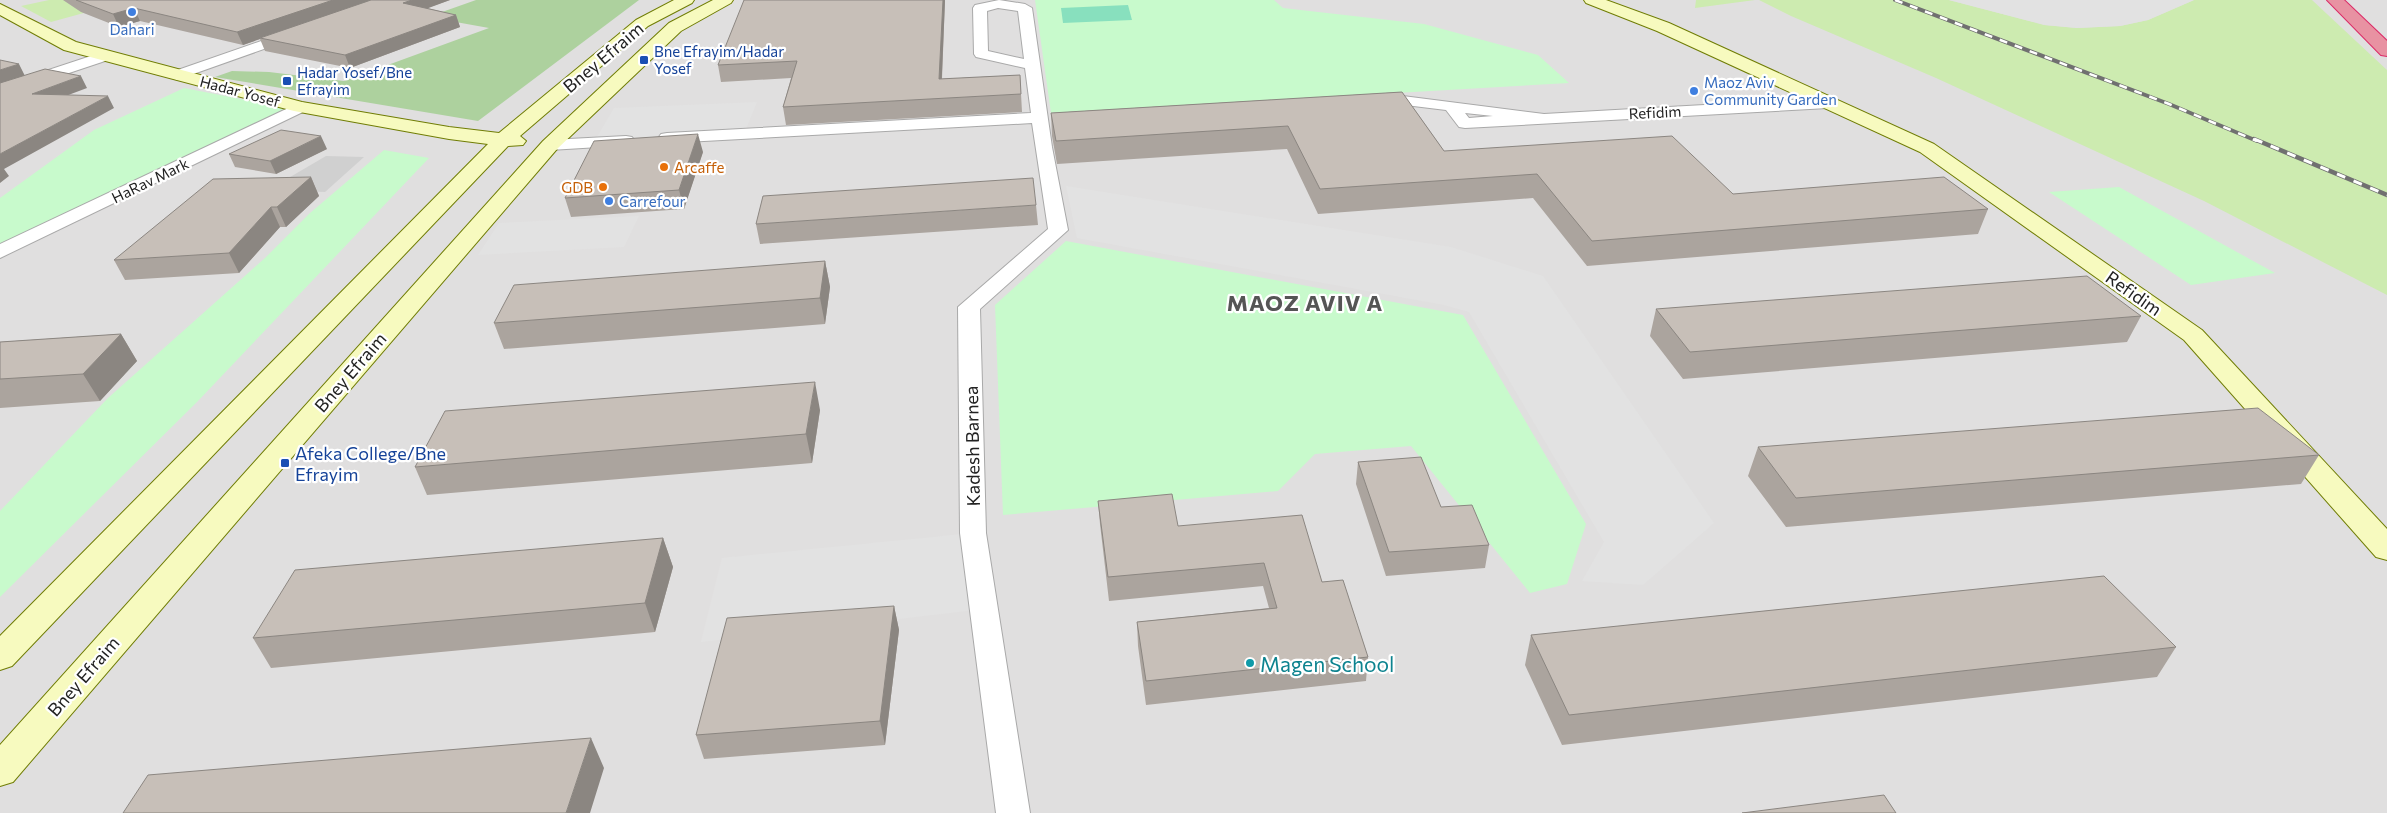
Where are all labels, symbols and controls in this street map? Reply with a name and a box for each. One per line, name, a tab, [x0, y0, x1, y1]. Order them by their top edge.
marker: Dahari	[126, 6, 138, 18]
street label: Bney Efraim	[558, 17, 648, 97]
place label: Dahari	[109, 20, 155, 38]
place label: Bne Efrayim/Hadar Yosef	[654, 42, 784, 77]
marker: Bne Efrayim/Hadar Yosef	[638, 54, 650, 66]
place label: Hadar Yosef/Bne Efrayim	[297, 63, 412, 98]
street label: Hadar Yosef	[198, 72, 282, 110]
place label: Maoz Aviv Community Garden	[1704, 73, 1837, 108]
marker: Hadar Yosef/Bne Efrayim	[281, 75, 293, 87]
marker: Maoz Aviv Community Garden	[1688, 85, 1700, 97]
street label: Refidim	[1628, 102, 1682, 122]
street label: HaRav Mark	[109, 154, 191, 206]
place label: Arcaffe	[674, 158, 724, 176]
marker: Arcaffe	[658, 161, 670, 173]
place label: GDB	[561, 178, 593, 196]
marker: GDB	[597, 181, 609, 193]
place label: Carrefour	[619, 192, 686, 210]
marker: Carrefour	[603, 195, 615, 207]
street label: Refidim	[2102, 266, 2166, 320]
district label: MAOZ AVIV A	[1227, 289, 1383, 316]
street label: Bney Efraim	[309, 328, 391, 416]
street label: Kadesh Barnea	[960, 385, 984, 507]
place label: Afeka College/Bne Efrayim	[295, 442, 446, 485]
marker: Afeka College/Bne Efrayim	[279, 457, 291, 469]
street label: Bney Efraim	[42, 632, 124, 720]
place label: Magen School	[1260, 651, 1394, 676]
marker: Magen School	[1244, 657, 1256, 669]

